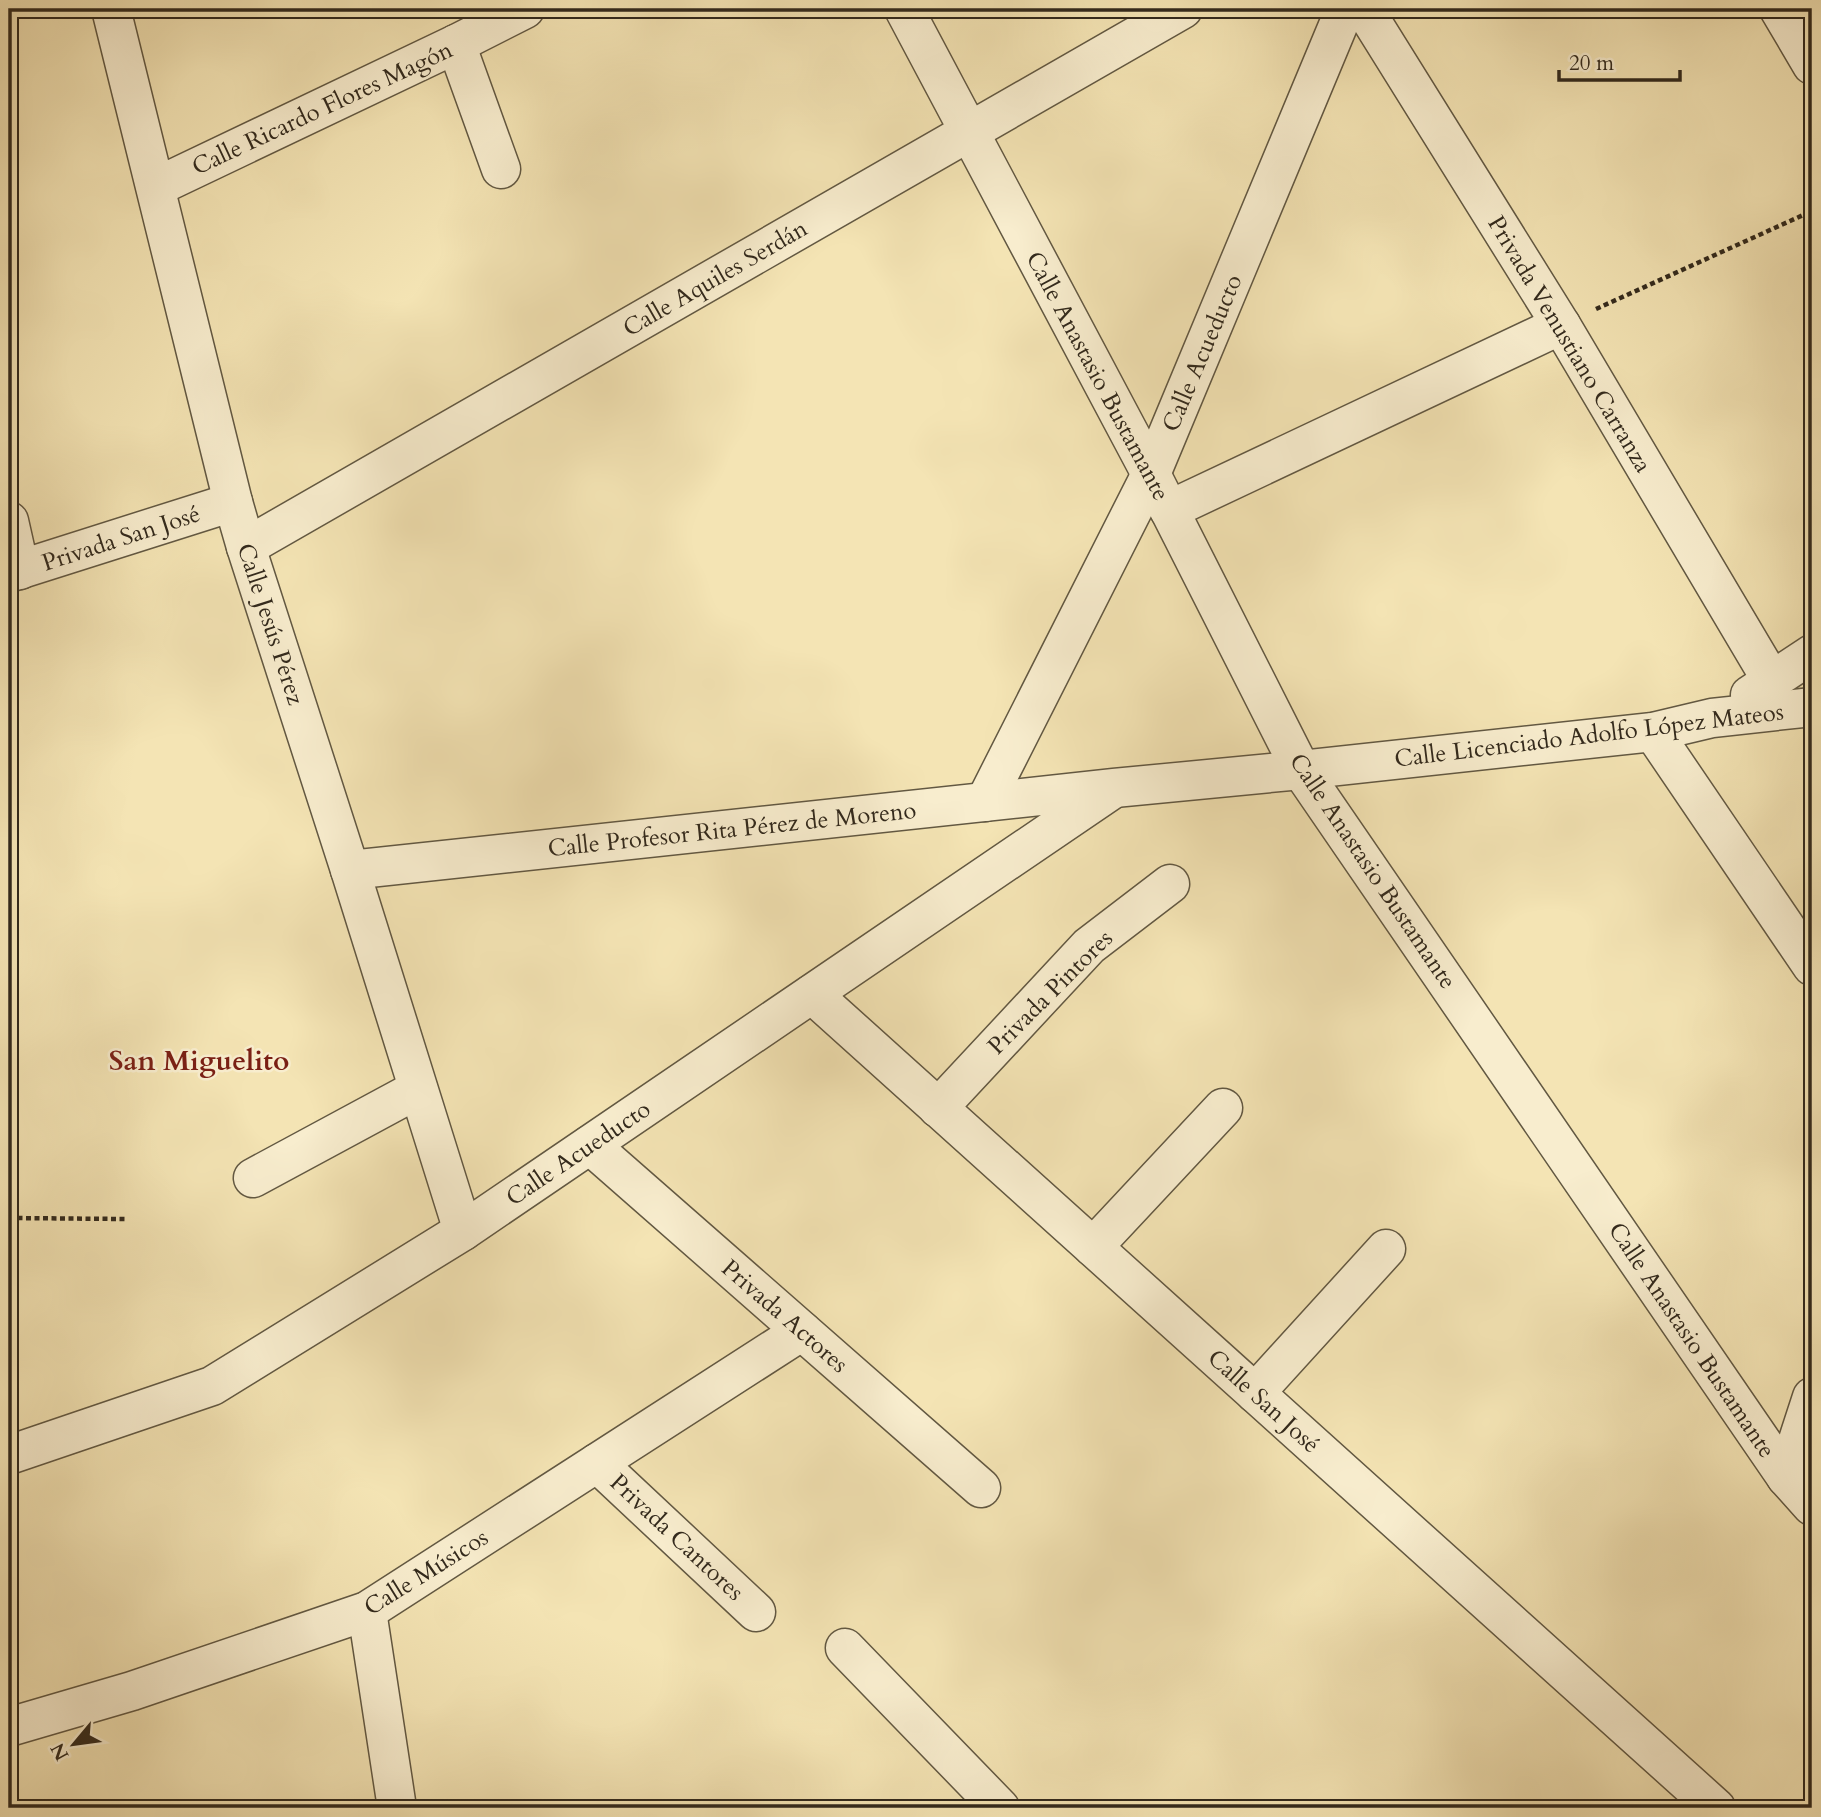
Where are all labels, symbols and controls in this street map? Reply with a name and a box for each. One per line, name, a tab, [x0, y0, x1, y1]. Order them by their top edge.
street label: Calle Ricardo Flores Magón	[187, 33, 458, 183]
scale bar	[1559, 38, 1679, 82]
text: 20 m	[1569, 49, 1614, 78]
street label: Privada Venustiano Carranza	[1480, 210, 1660, 479]
street label: Calle Aquiles Serdán	[617, 212, 814, 345]
street label: Calle Anastasio Bustamante	[1018, 246, 1177, 507]
street label: Calle Acueducto	[1154, 269, 1250, 437]
street label: Privada San José	[38, 497, 204, 580]
street label: Calle Jesús Pérez	[229, 539, 312, 710]
street label: Calle Licenciado Adolfo López Mateos	[1393, 695, 1785, 776]
street label: Calle Anastasio Bustamante	[1281, 747, 1464, 996]
street label: Calle Profesor Rita Pérez de Moreno	[546, 794, 918, 865]
street label: Privada Pintores	[980, 922, 1120, 1062]
district label: San Miguelito	[109, 1042, 289, 1080]
street label: Calle Acueducto	[499, 1093, 657, 1214]
street label: Calle Anastasio Bustamante	[1600, 1216, 1783, 1465]
street label: Privada Actores	[714, 1252, 855, 1381]
street label: Calle San José	[1200, 1342, 1327, 1461]
street label: Privada Cantores	[602, 1467, 751, 1608]
street label: Calle Músicos	[358, 1521, 495, 1624]
north arrow	[38, 1708, 108, 1778]
text: N	[44, 1738, 75, 1765]

